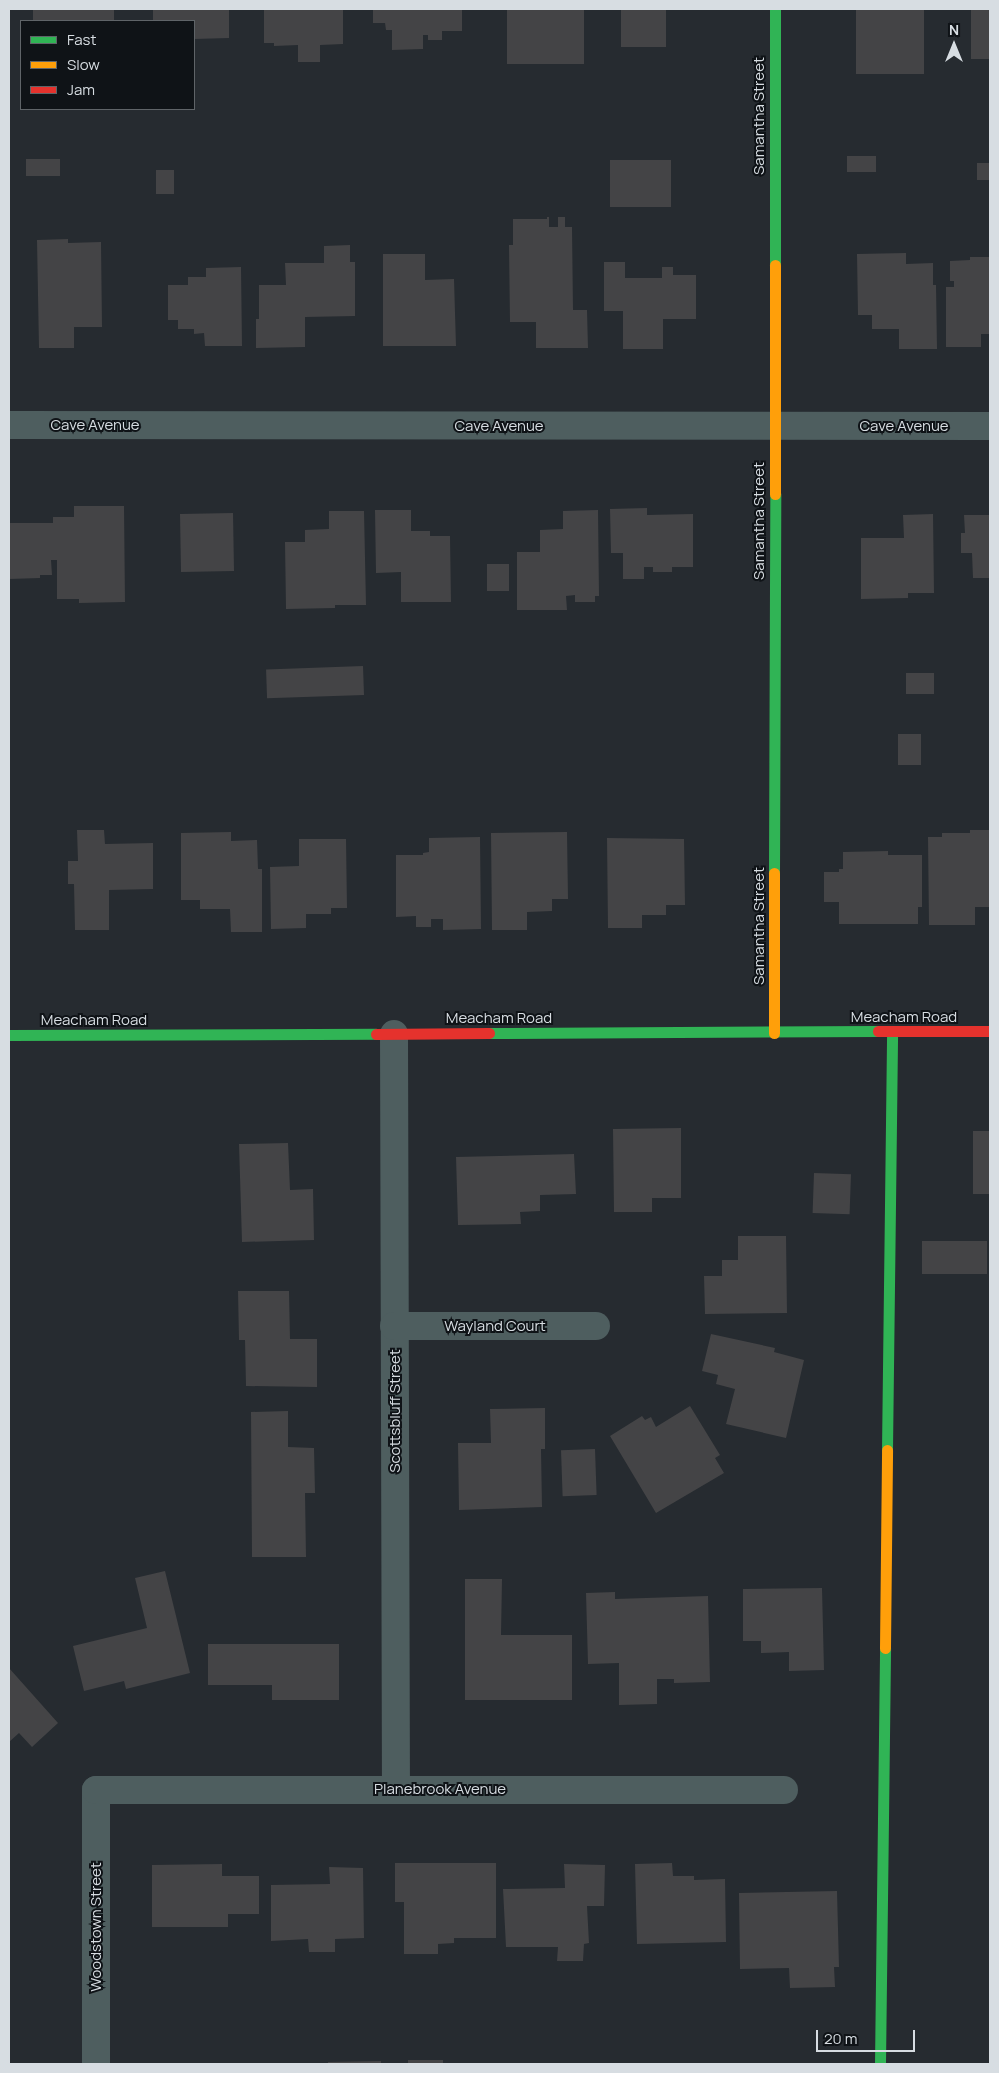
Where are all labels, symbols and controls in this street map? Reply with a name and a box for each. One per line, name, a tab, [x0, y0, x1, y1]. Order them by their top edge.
legend	[20, 20, 195, 110]
north arrow	[929, 20, 979, 70]
text: N	[949, 20, 959, 39]
text: Fast	[67, 29, 96, 50]
text: Slow	[67, 54, 100, 75]
street label: Samantha Street	[750, 57, 768, 175]
text: Jam	[67, 79, 95, 100]
street label: Cave Avenue	[50, 416, 140, 434]
street label: Cave Avenue	[454, 417, 544, 435]
street label: Cave Avenue	[859, 417, 949, 435]
street label: Samantha Street	[750, 462, 768, 580]
street label: Samantha Street	[750, 867, 768, 985]
street label: Meacham Road	[851, 1008, 957, 1026]
street label: Meacham Road	[446, 1009, 552, 1027]
street label: Meacham Road	[41, 1011, 147, 1029]
street label: Wayland Court	[444, 1317, 546, 1335]
street label: Scottsbluff Street	[386, 1349, 404, 1473]
street label: Planebrook Avenue	[374, 1780, 506, 1798]
street label: Woodstown Street	[87, 1862, 105, 1992]
scale bar	[819, 2020, 918, 2052]
text: 20 m	[824, 2028, 857, 2049]

